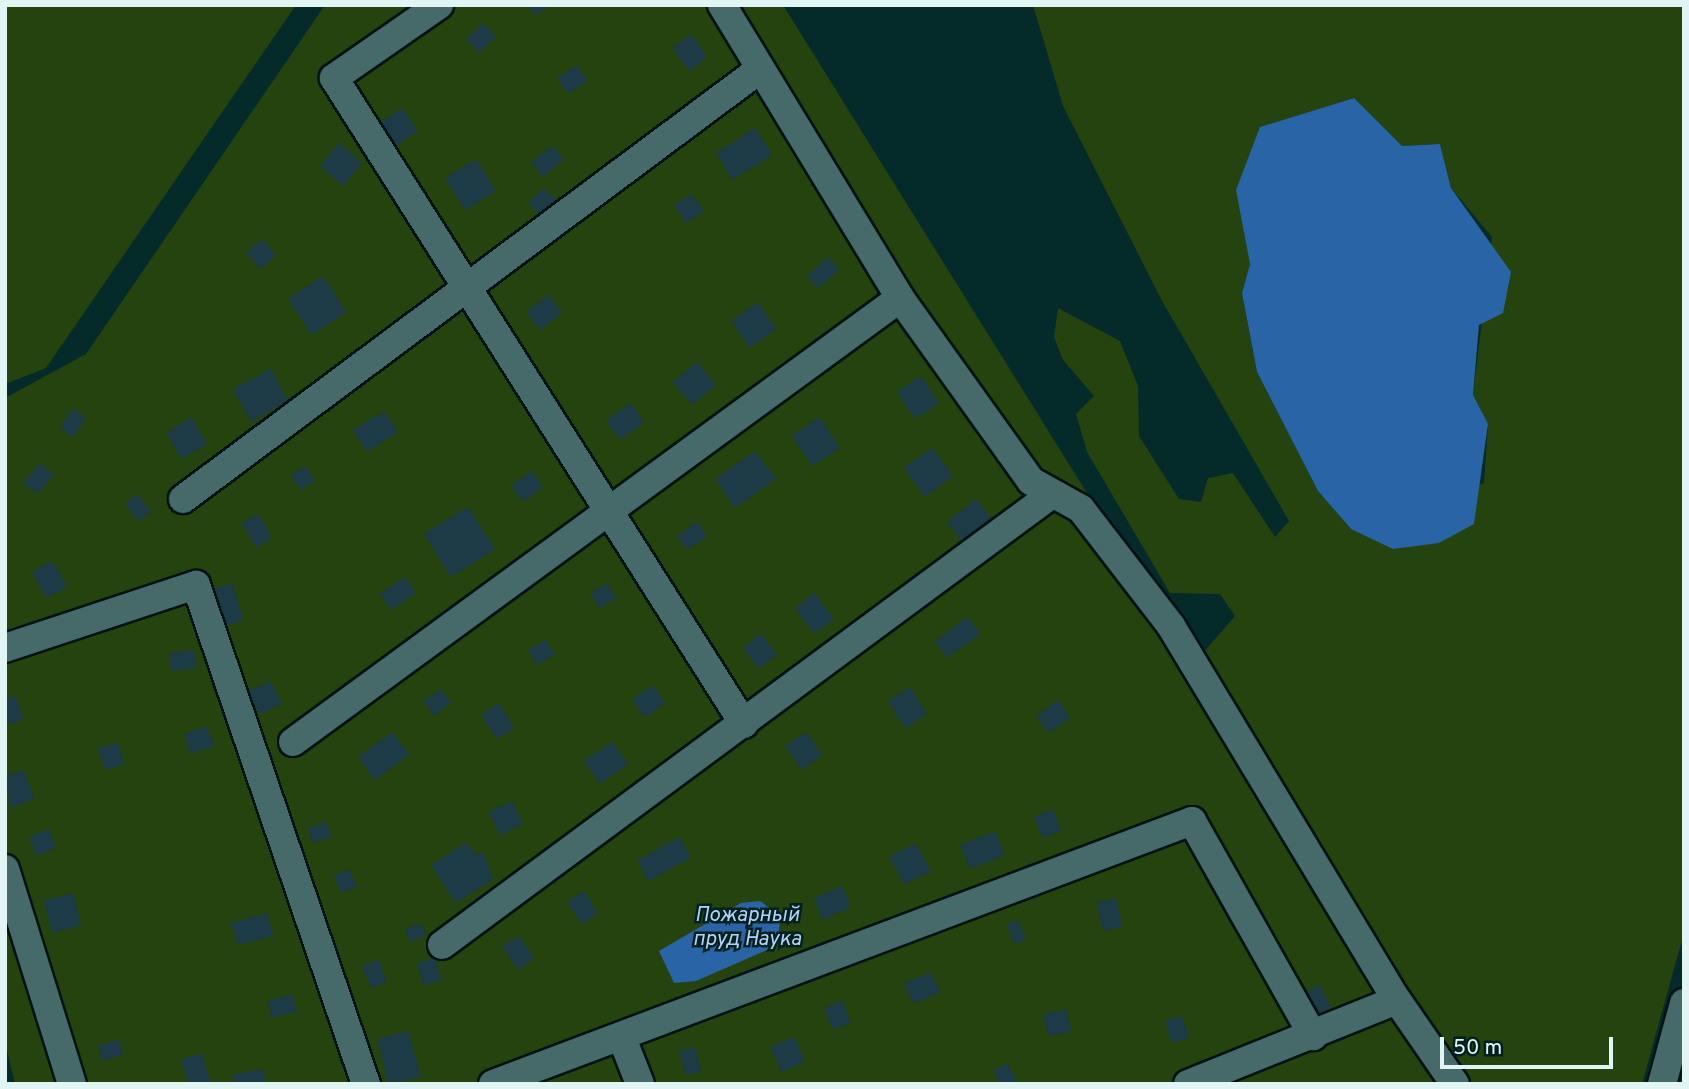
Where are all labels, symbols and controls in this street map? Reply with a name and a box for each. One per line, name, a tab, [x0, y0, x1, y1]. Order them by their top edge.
water label: Пожарный пруд Наука	[693, 903, 801, 953]
scale bar	[1444, 1023, 1617, 1066]
text: 50 m	[1453, 1035, 1502, 1062]

